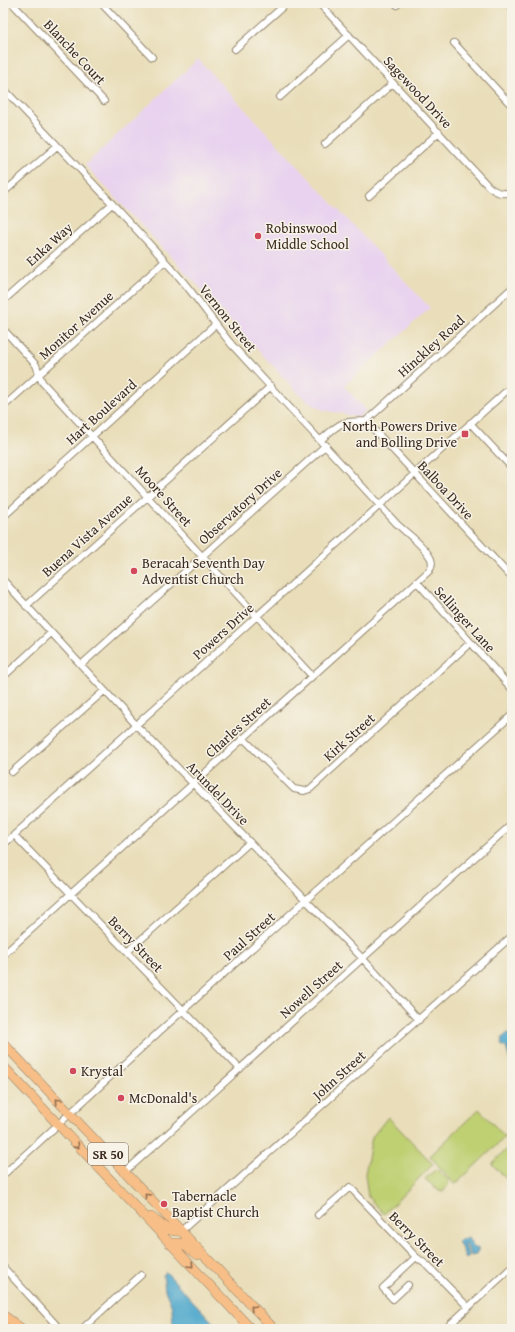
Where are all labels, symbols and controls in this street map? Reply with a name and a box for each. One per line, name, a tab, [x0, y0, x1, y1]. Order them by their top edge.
street label: Blanche Court	[39, 15, 111, 89]
street label: Sagewood Drive	[379, 51, 457, 133]
street label: Enka Way	[21, 218, 77, 270]
place label: Robinswood Middle School	[266, 218, 349, 254]
marker: Robinswood Middle School	[253, 231, 263, 241]
street label: Vernon Street	[194, 280, 262, 356]
street label: Monitor Avenue	[34, 286, 118, 364]
street label: Hinckley Road	[393, 310, 469, 382]
street label: Hart Boulevard	[61, 374, 141, 449]
place label: North Powers Drive and Bolling Drive	[343, 416, 457, 452]
marker: North Powers Drive and Bolling Drive	[460, 429, 470, 439]
street label: Balboa Drive	[413, 456, 479, 524]
street label: Moore Street	[131, 461, 197, 531]
street label: Observatory Drive	[194, 463, 287, 549]
street label: Buena Vista Avenue	[37, 488, 137, 581]
place label: Beracah Seventh Day Adventist Church	[142, 553, 265, 589]
marker: Beracah Seventh Day Adventist Church	[129, 566, 139, 576]
street label: Sellinger Lane	[430, 581, 501, 657]
street label: Powers Drive	[188, 598, 258, 664]
street label: Charles Street	[201, 692, 275, 762]
street label: Kirk Street	[319, 708, 379, 766]
street label: Arundel Drive	[182, 756, 254, 830]
street label: Paul Street	[218, 907, 280, 965]
street label: Berry Street	[104, 911, 168, 977]
street label: Nowell Street	[275, 955, 347, 1023]
street label: John Street	[306, 1046, 370, 1106]
place label: Krystal	[81, 1061, 123, 1081]
marker: Krystal	[68, 1066, 78, 1076]
place label: McDonald's	[129, 1088, 197, 1108]
marker: McDonald's	[116, 1093, 126, 1103]
one-way arrow	[55, 1098, 63, 1106]
one-way arrow	[73, 1141, 80, 1149]
road number: SR 50	[88, 1143, 128, 1165]
place label: Tabernacle Baptist Church	[172, 1186, 259, 1222]
one-way arrow	[144, 1193, 152, 1201]
marker: Tabernacle Baptist Church	[159, 1199, 169, 1209]
street label: Berry Street	[385, 1207, 449, 1271]
one-way arrow	[186, 1260, 193, 1268]
one-way arrow	[251, 1305, 258, 1313]

